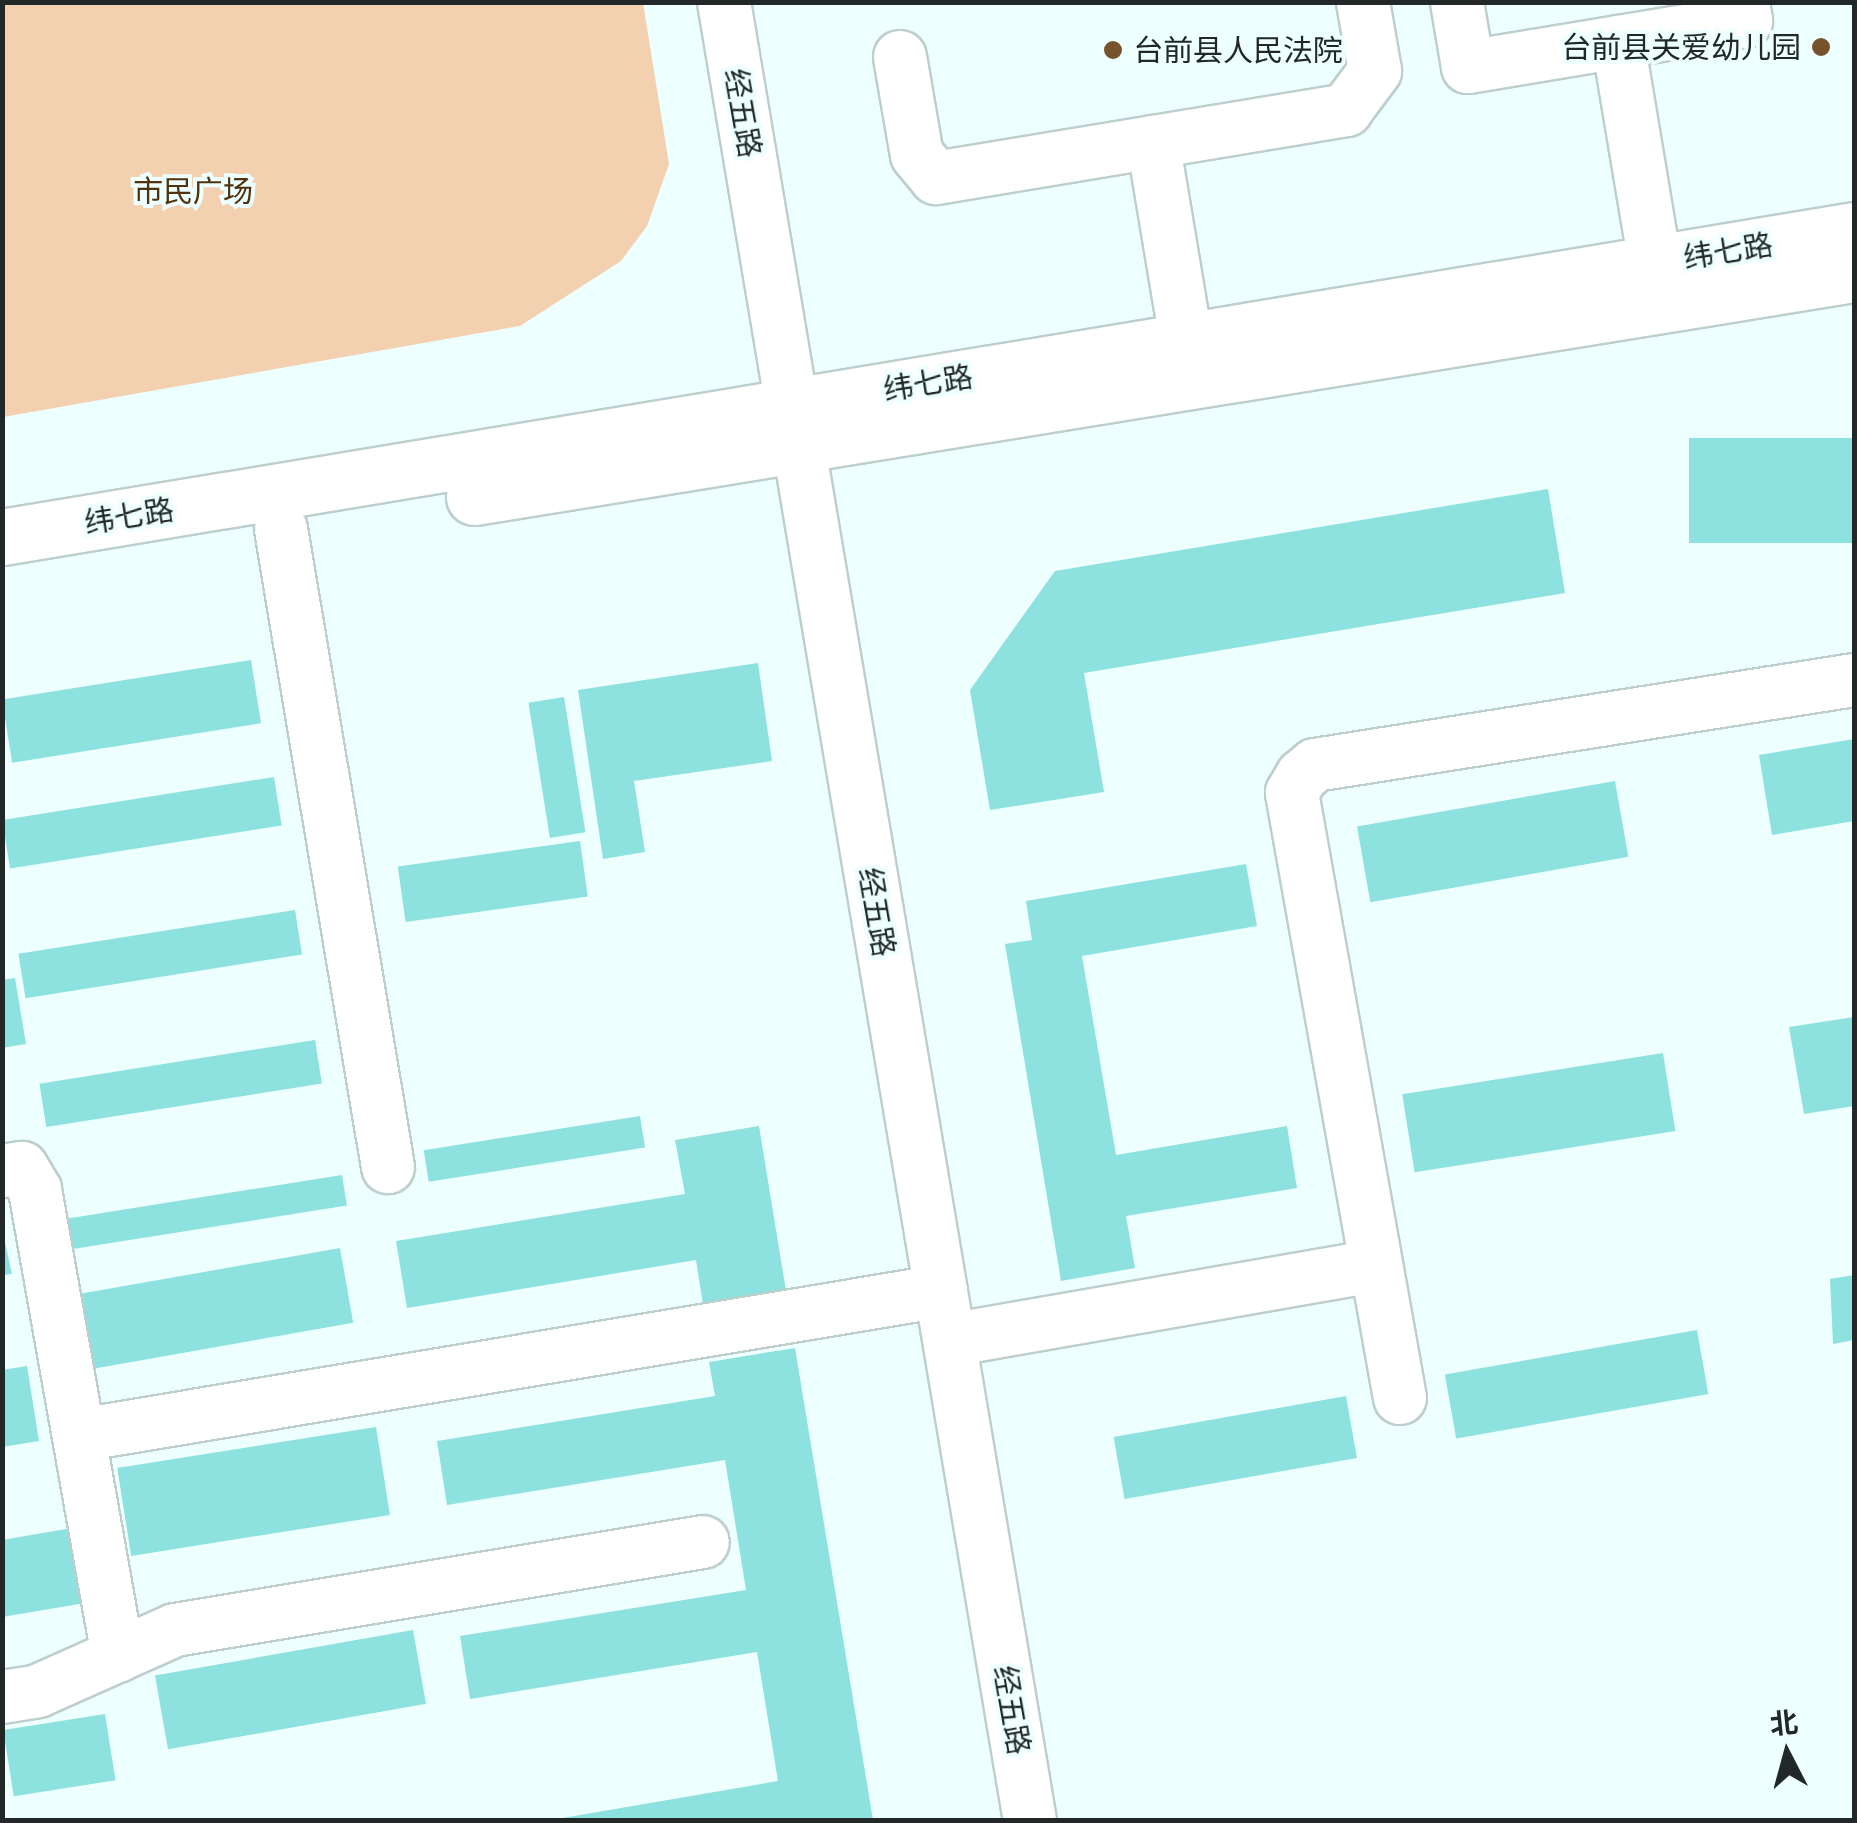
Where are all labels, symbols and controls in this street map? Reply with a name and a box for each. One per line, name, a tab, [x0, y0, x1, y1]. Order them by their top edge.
place label: 台前县关爱幼儿园	[1561, 29, 1801, 65]
place label: 台前县人民法院	[1133, 32, 1343, 68]
marker: 台前县关爱幼儿园	[1810, 36, 1832, 58]
marker: 台前县人民法院	[1102, 39, 1124, 61]
street label: 经五路	[717, 66, 769, 160]
park label: 市民广场	[133, 173, 253, 209]
street label: 纬七路	[1681, 226, 1775, 276]
street label: 纬七路	[881, 358, 975, 408]
street label: 纬七路	[82, 491, 176, 541]
street label: 经五路	[851, 865, 903, 959]
street label: 经五路	[986, 1663, 1038, 1757]
north arrow	[1737, 1703, 1837, 1803]
text: 北	[1768, 1703, 1800, 1744]

